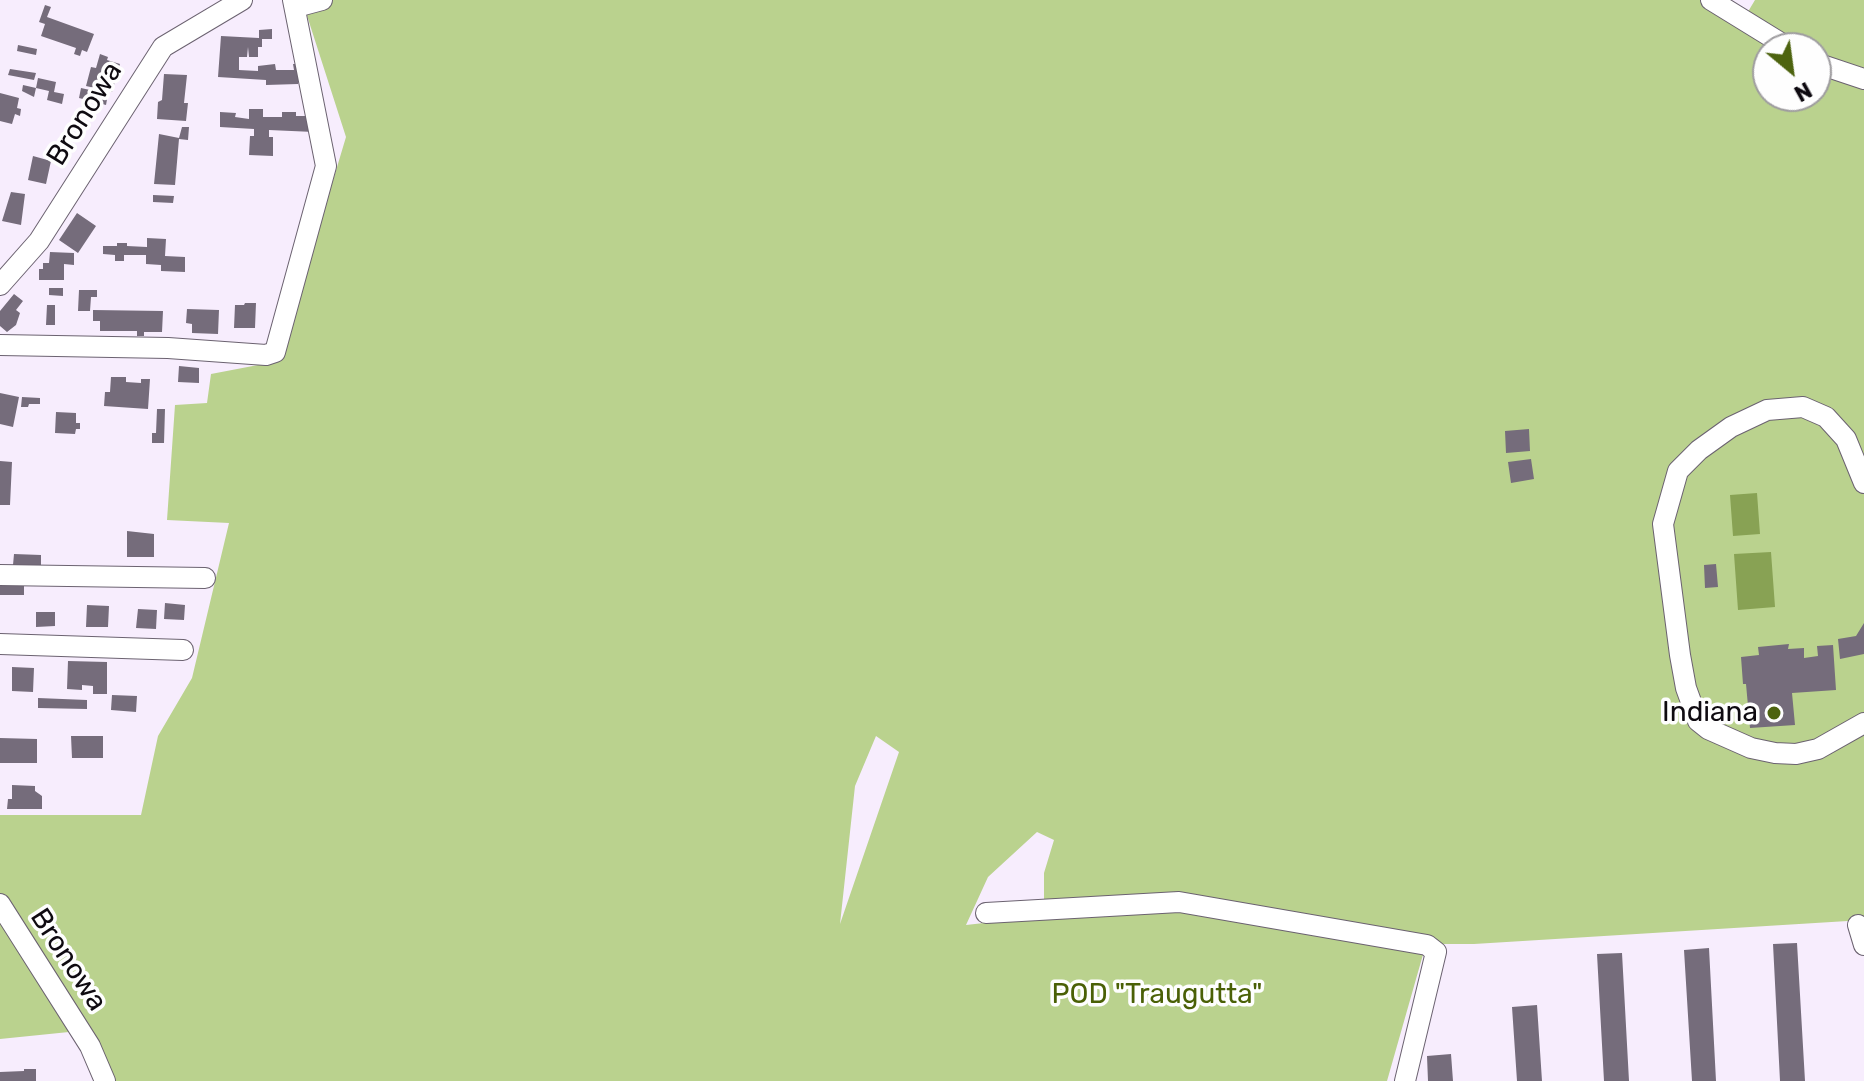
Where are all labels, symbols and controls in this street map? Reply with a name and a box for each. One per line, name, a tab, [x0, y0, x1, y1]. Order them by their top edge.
north arrow	[1752, 32, 1832, 112]
street label: Bronowa	[40, 56, 130, 172]
text: N	[1789, 76, 1816, 107]
place label: Indiana	[1662, 696, 1758, 730]
marker: Indiana	[1765, 704, 1783, 722]
street label: Bronowa	[23, 903, 113, 1017]
park label: POD "Traugutta"	[1052, 978, 1262, 1012]

